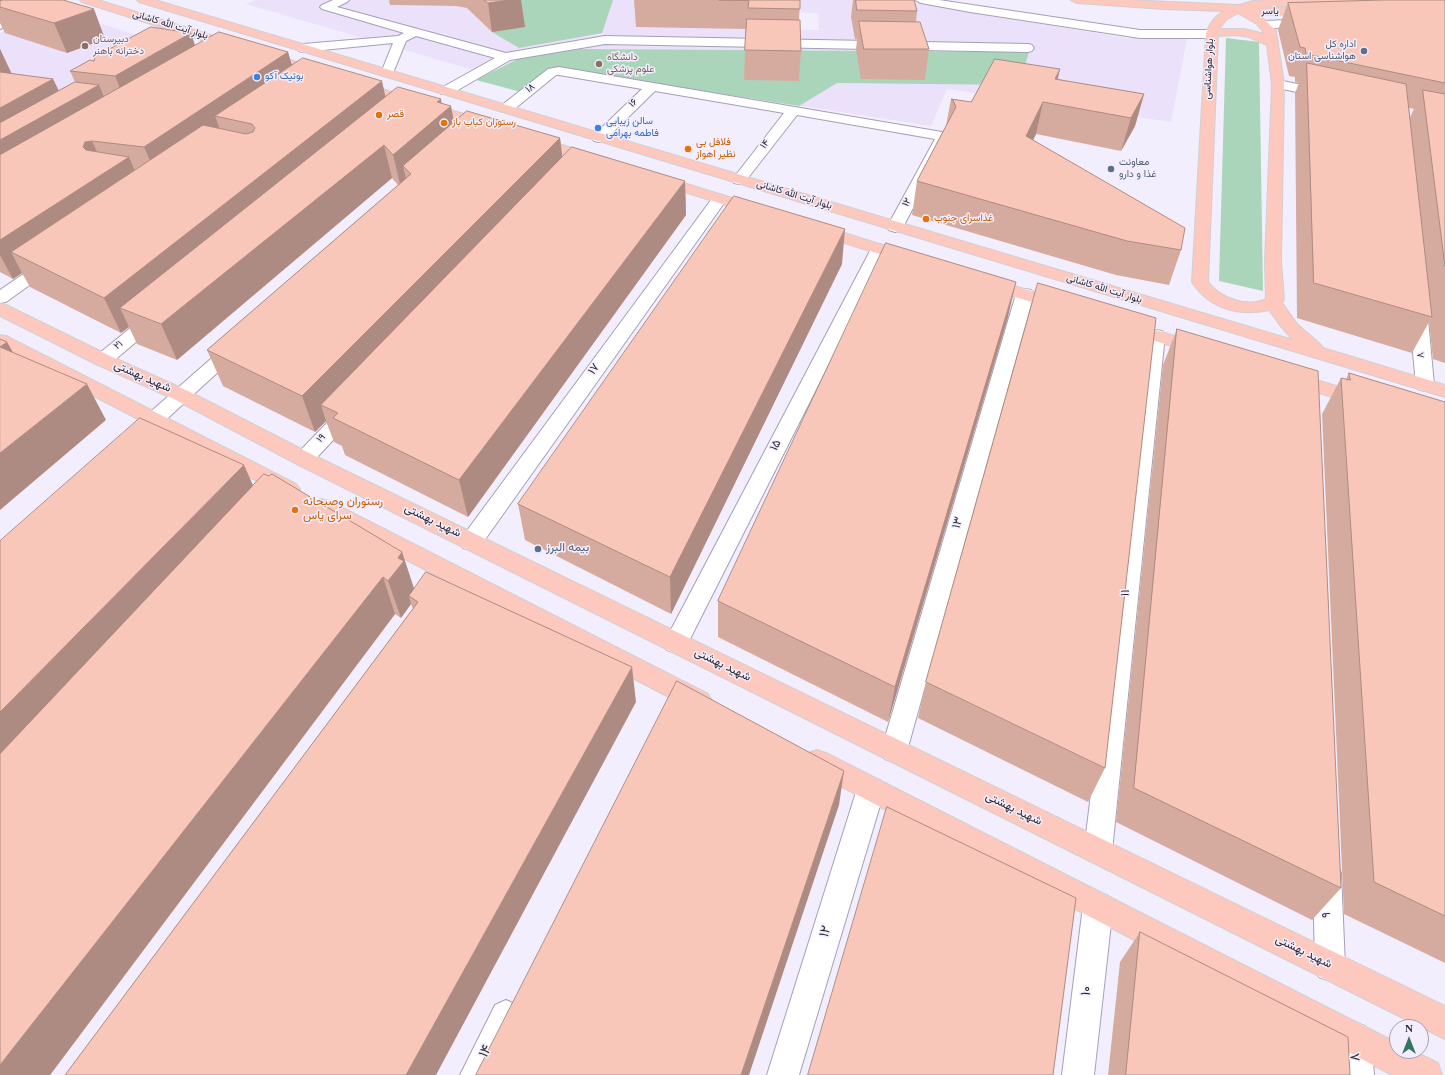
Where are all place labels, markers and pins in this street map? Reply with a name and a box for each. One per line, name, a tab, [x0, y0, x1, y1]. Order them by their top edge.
place label: دبیرستان دخترانه باهنر	[93, 34, 144, 58]
place label: اداره کل هواشناسی استان	[1288, 39, 1356, 62]
marker: دبیرستان دخترانه باهنر	[80, 41, 90, 51]
marker: اداره کل هواشناسی استان	[1359, 46, 1369, 56]
place label: دانشگاه علوم پزشکی	[607, 52, 654, 76]
marker: دانشگاه علوم پزشکی	[594, 59, 604, 69]
place label: بوتیک آکو	[265, 71, 303, 83]
marker: بوتیک آکو	[252, 72, 262, 82]
place label: قصر	[387, 109, 404, 121]
marker: قصر	[374, 110, 384, 120]
place label: سالن زیبایی فاطمه بهرامی	[606, 116, 659, 140]
place label: رستوران کباب باز	[452, 117, 516, 129]
marker: رستوران کباب باز	[439, 118, 449, 128]
marker: سالن زیبایی فاطمه بهرامی	[593, 123, 603, 133]
place label: فلافل بی نظیر اهواز	[696, 137, 736, 160]
marker: فلافل بی نظیر اهواز	[683, 144, 693, 154]
place label: معاونت غذا و دارو	[1119, 157, 1156, 180]
marker: معاونت غذا و دارو	[1106, 164, 1116, 174]
place label: غذاسرای جنوب	[934, 213, 993, 225]
marker: غذاسرای جنوب	[921, 214, 931, 224]
place label: رستوران وصبحانه سرای یاس	[303, 496, 383, 524]
marker: رستوران وصبحانه سرای یاس	[290, 505, 300, 515]
place label: بیمه البرز	[546, 542, 589, 556]
marker: بیمه البرز	[533, 544, 543, 554]

